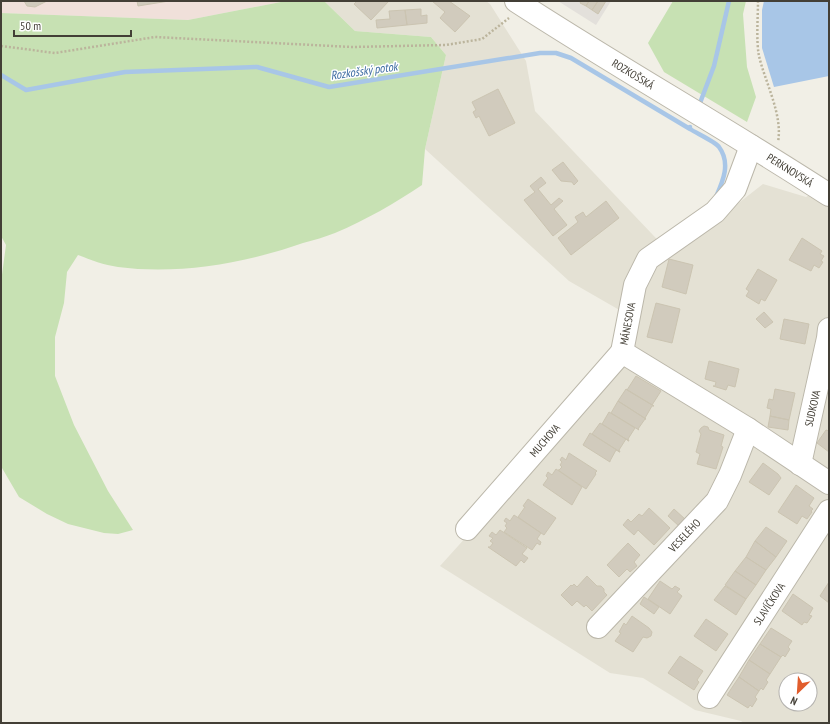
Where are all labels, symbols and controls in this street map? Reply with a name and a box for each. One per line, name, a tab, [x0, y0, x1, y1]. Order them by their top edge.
scale bar	[14, 12, 131, 38]
text: 50 m	[20, 18, 41, 33]
street label: ROZKOŠSKÁ	[609, 56, 657, 93]
water label: Rozkošský potok	[330, 58, 400, 83]
street label: PERKNOVSKÁ	[764, 150, 817, 190]
street label: MÁNESOVA	[617, 300, 639, 346]
street label: SUDKOVA	[802, 388, 823, 428]
street label: MUCHOVA	[527, 420, 564, 460]
street label: VESELÉHO	[665, 516, 704, 556]
street label: SLAVÍČKOVA	[750, 579, 788, 628]
north arrow	[778, 672, 818, 712]
text: N	[788, 693, 799, 709]

